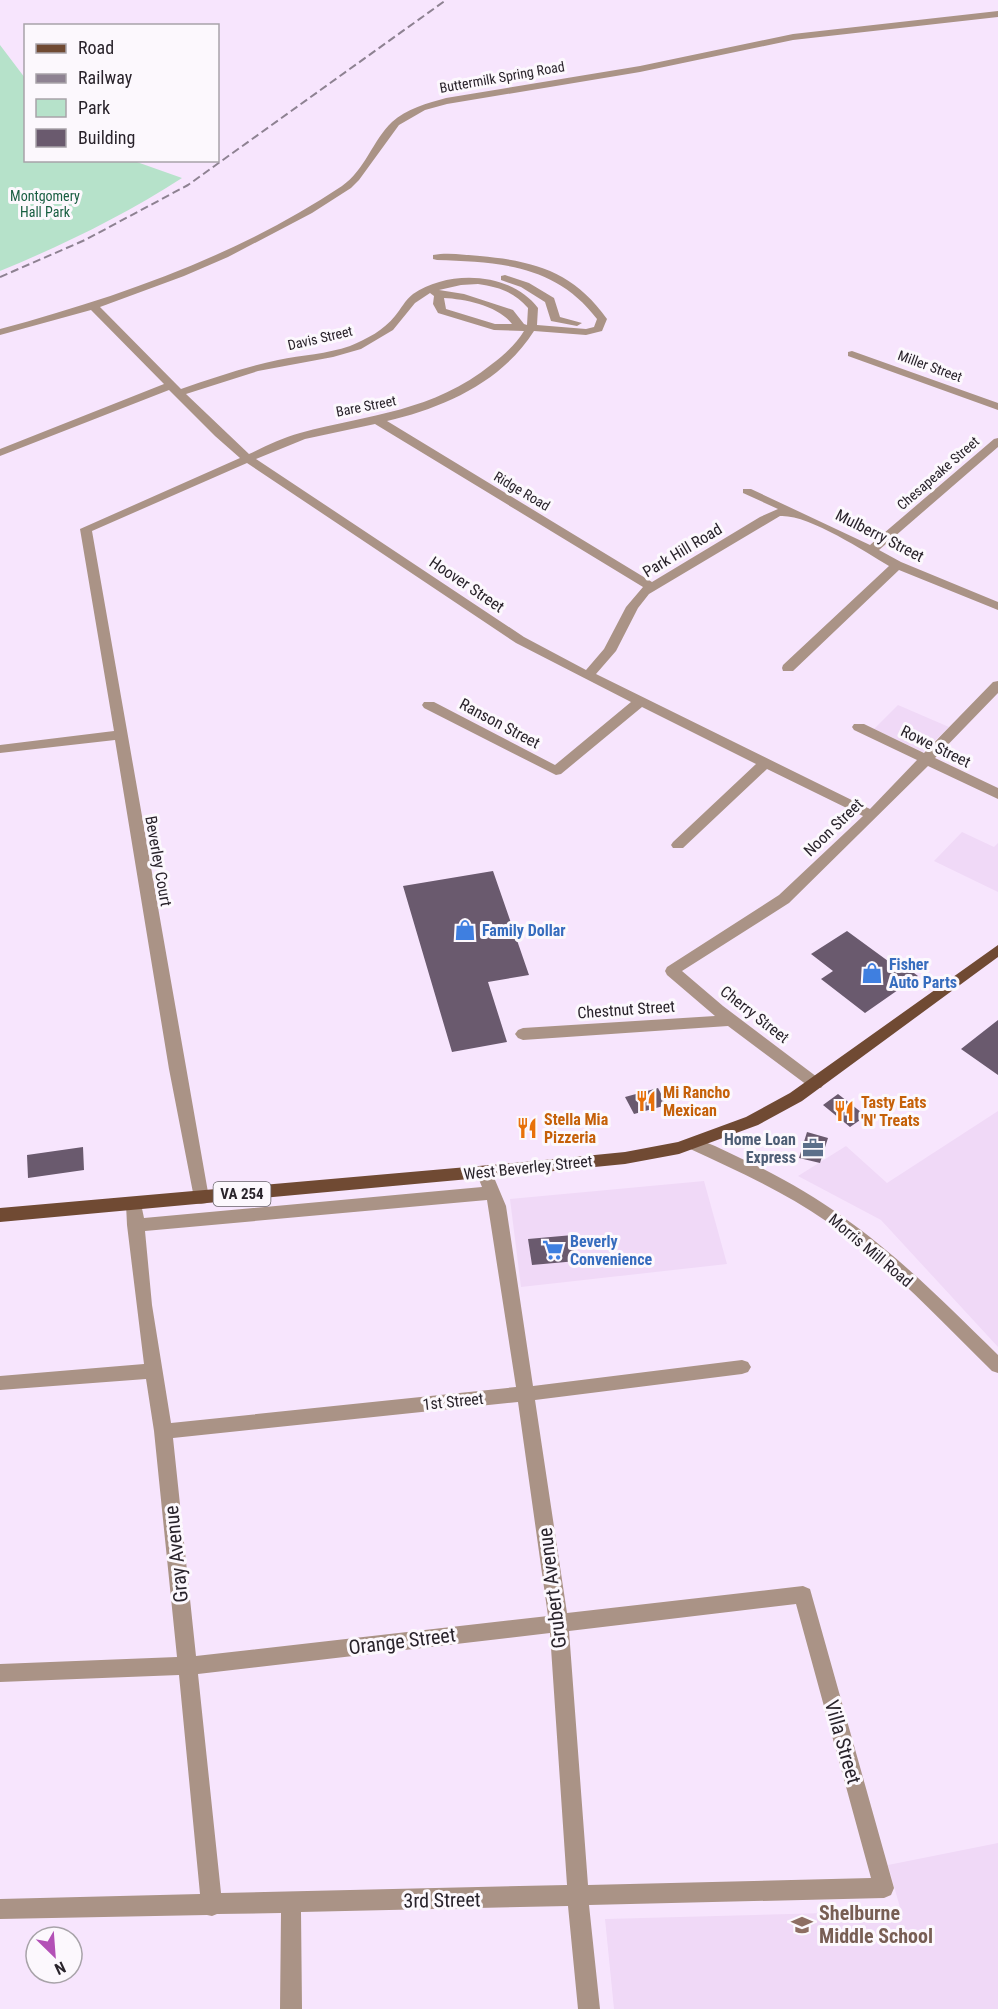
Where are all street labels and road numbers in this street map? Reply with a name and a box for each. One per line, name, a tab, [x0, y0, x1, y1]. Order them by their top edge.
street label: Buttermilk Spring Road	[438, 58, 566, 96]
street label: Davis Street	[286, 323, 354, 353]
street label: Miller Street	[896, 347, 964, 385]
street label: Bare Street	[334, 392, 398, 420]
street label: Chesapeake Street	[894, 433, 982, 513]
street label: Ridge Road	[491, 468, 553, 514]
street label: Mulberry Street	[832, 505, 927, 566]
street label: Park Hill Road	[639, 519, 725, 581]
street label: Hoover Street	[426, 552, 508, 617]
street label: Ranson Street	[456, 694, 543, 753]
street label: Rowe Street	[898, 721, 974, 772]
street label: Noon Street	[800, 794, 867, 860]
street label: Beverley Court	[141, 814, 176, 908]
street label: Cherry Street	[717, 982, 793, 1047]
street label: Chestnut Street	[577, 997, 676, 1022]
street label: West Beverley Street	[463, 1151, 594, 1184]
road number: VA 254	[214, 1182, 270, 1206]
street label: Morris Mill Road	[825, 1210, 916, 1291]
street label: 1st Street	[422, 1389, 485, 1414]
street label: Gray Avenue	[159, 1504, 193, 1604]
street label: Grubert Avenue	[533, 1526, 571, 1650]
street label: Orange Street	[347, 1623, 457, 1659]
street label: Villa Street	[820, 1697, 866, 1787]
street label: 3rd Street	[403, 1887, 481, 1913]

